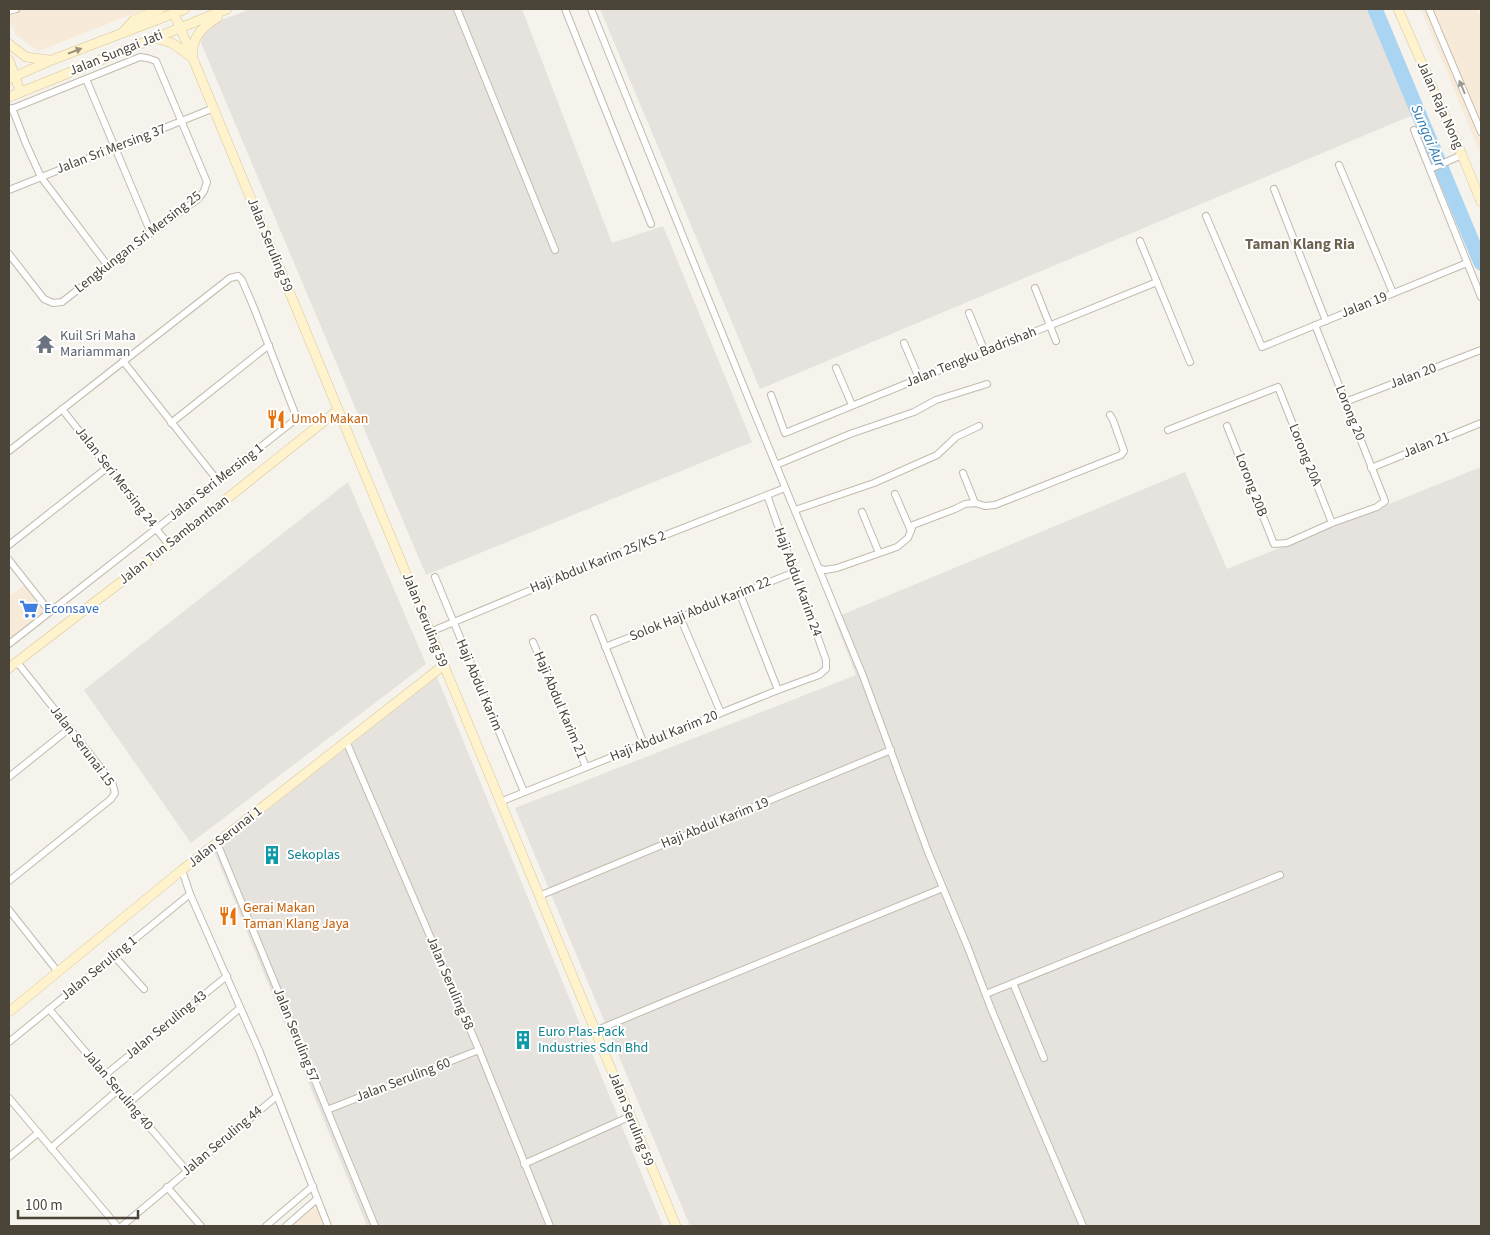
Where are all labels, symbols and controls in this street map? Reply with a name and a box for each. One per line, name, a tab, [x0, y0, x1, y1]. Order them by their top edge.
street label: Jalan Sungai Jati	[66, 25, 166, 81]
one-way arrow	[68, 47, 83, 55]
street label: Jalan Raja Nong	[1412, 58, 1468, 152]
one-way arrow	[1458, 80, 1466, 94]
water label: Sungai Aur	[1405, 101, 1451, 171]
street label: Jalan Sri Mersing 37	[53, 119, 169, 179]
street label: Lengkungan Sri Mersing 25	[70, 186, 206, 298]
street label: Jalan Seruling 59	[242, 195, 298, 295]
district label: Taman Klang Ria	[1245, 234, 1355, 255]
street label: Jalan 19	[1338, 287, 1390, 323]
street label: Jalan Tengku Badrishah	[902, 322, 1040, 392]
place label: Kuil Sri Maha Mariamman	[60, 326, 136, 362]
temple icon: Kuil Sri Maha Mariamman	[34, 333, 56, 355]
street label: Jalan 20	[1387, 358, 1439, 394]
street label: Lorong 20	[1330, 382, 1370, 444]
restaurant icon: Umoh Makan	[265, 408, 287, 430]
place label: Umoh Makan	[291, 409, 368, 429]
street label: Lorong 20A	[1283, 421, 1327, 490]
street label: Jalan Seri Mersing 24	[70, 422, 162, 532]
street label: Jalan 21	[1400, 427, 1452, 463]
street label: Jalan Seri Mersing 1	[164, 438, 268, 526]
street label: Lorong 20B	[1230, 451, 1272, 519]
street label: Jalan Tun Sambanthan	[115, 490, 233, 590]
street label: Haji Abdul Karim 24	[769, 525, 827, 639]
street label: Haji Abdul Karim 25/KS 2	[527, 526, 669, 598]
street label: Jalan Seruling 59	[397, 570, 453, 670]
street label: Solok Haji Abdul Karim 22	[626, 571, 774, 647]
supermarket icon: Econsave	[18, 598, 40, 620]
place label: Econsave	[44, 599, 99, 619]
street label: Haji Abdul Karim	[451, 636, 507, 734]
street label: Haji Abdul Karim 21	[528, 648, 592, 762]
street label: Jalan Serunai 15	[45, 701, 119, 791]
street label: Haji Abdul Karim 20	[607, 705, 721, 767]
street label: Haji Abdul Karim 19	[658, 792, 772, 854]
street label: Jalan Serunai 1	[184, 801, 267, 872]
building icon: Sekoplas	[261, 844, 283, 866]
place label: Sekoplas	[287, 845, 340, 865]
place label: Gerai Makan Taman Klang Jaya	[243, 898, 349, 934]
restaurant icon: Gerai Makan Taman Klang Jaya	[217, 905, 239, 927]
street label: Jalan Seruling 1	[56, 931, 142, 1005]
street label: Jalan Seruling 58	[421, 933, 479, 1033]
street label: Jalan Seruling 57	[268, 985, 324, 1085]
street label: Jalan Seruling 43	[121, 986, 211, 1064]
place label: Euro Plas-Pack Industries Sdn Bhd	[538, 1022, 648, 1058]
building icon: Euro Plas-Pack Industries Sdn Bhd	[512, 1029, 534, 1051]
street label: Jalan Seruling 40	[78, 1045, 158, 1135]
street label: Jalan Seruling 60	[353, 1053, 453, 1107]
street label: Jalan Seruling 59	[603, 1069, 659, 1169]
street label: Jalan Seruling 44	[177, 1101, 267, 1181]
scale bar	[18, 1188, 138, 1220]
text: 100 m	[25, 1195, 63, 1216]

